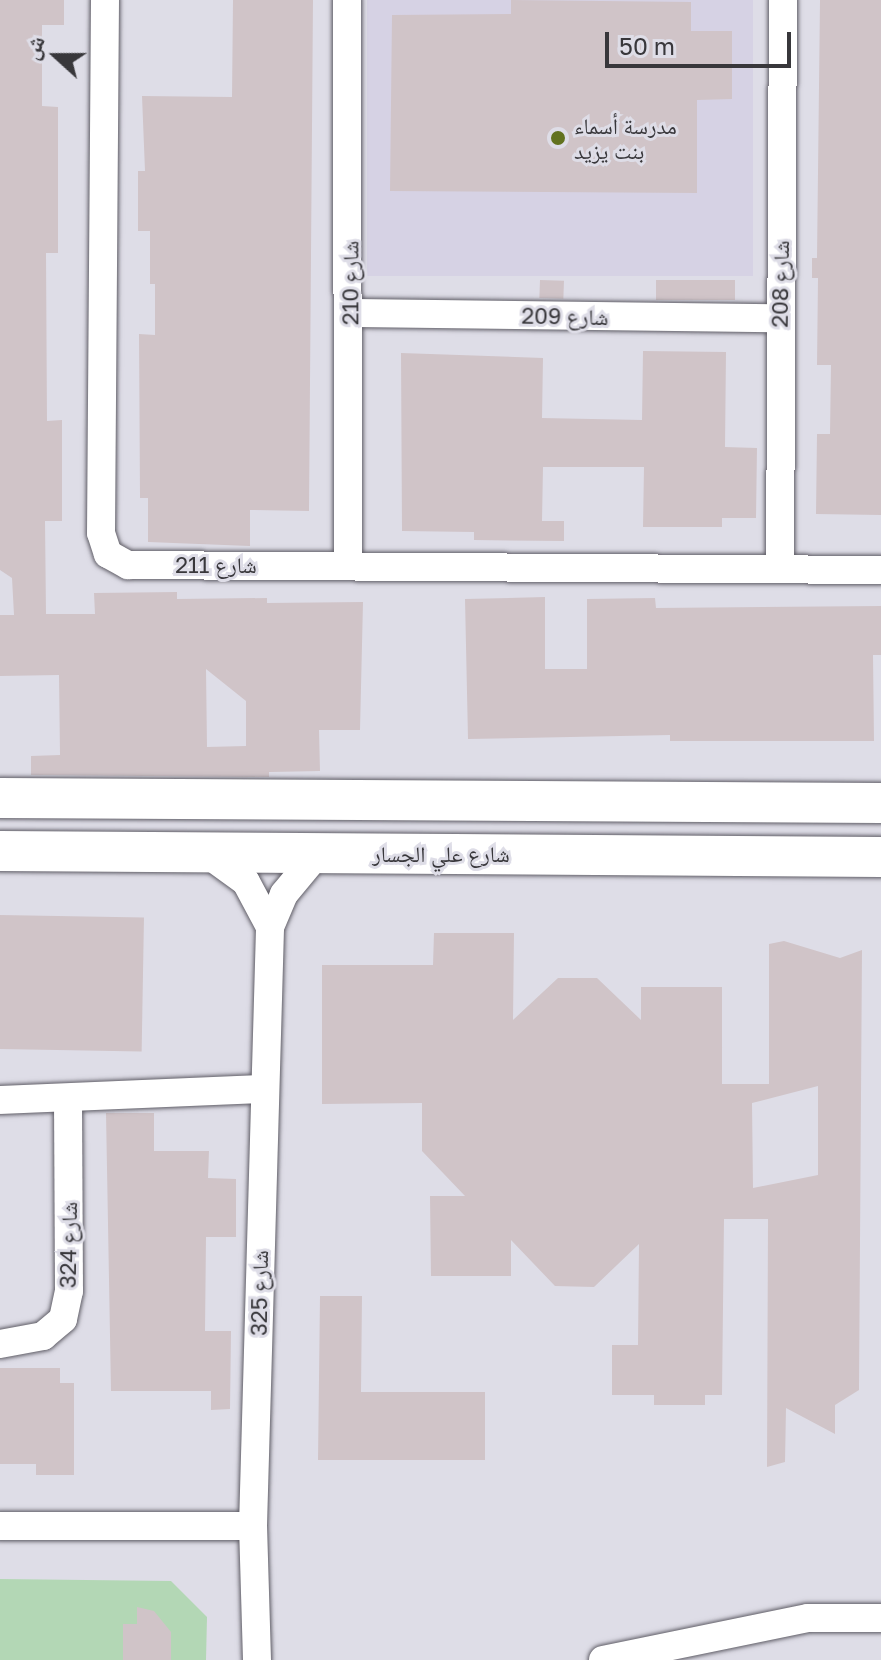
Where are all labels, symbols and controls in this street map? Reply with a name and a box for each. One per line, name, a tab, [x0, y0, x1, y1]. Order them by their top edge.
north arrow	[16, 16, 96, 96]
scale bar	[609, 16, 795, 66]
text: ش	[16, 31, 50, 63]
text: 50 m	[619, 31, 675, 60]
place label: مدرسة أسماء بنت يزيد	[574, 112, 677, 164]
marker: مدرسة أسماء بنت يزيد	[549, 129, 567, 147]
street label: شارع 208	[766, 240, 794, 328]
street label: شارع 210	[337, 241, 363, 325]
street label: شارع 209	[521, 302, 609, 330]
street label: شارع 211	[175, 552, 257, 578]
street label: شارع علي الجسار	[372, 841, 510, 867]
street label: شارع 324	[54, 1202, 82, 1288]
street label: شارع 325	[245, 1250, 273, 1336]

